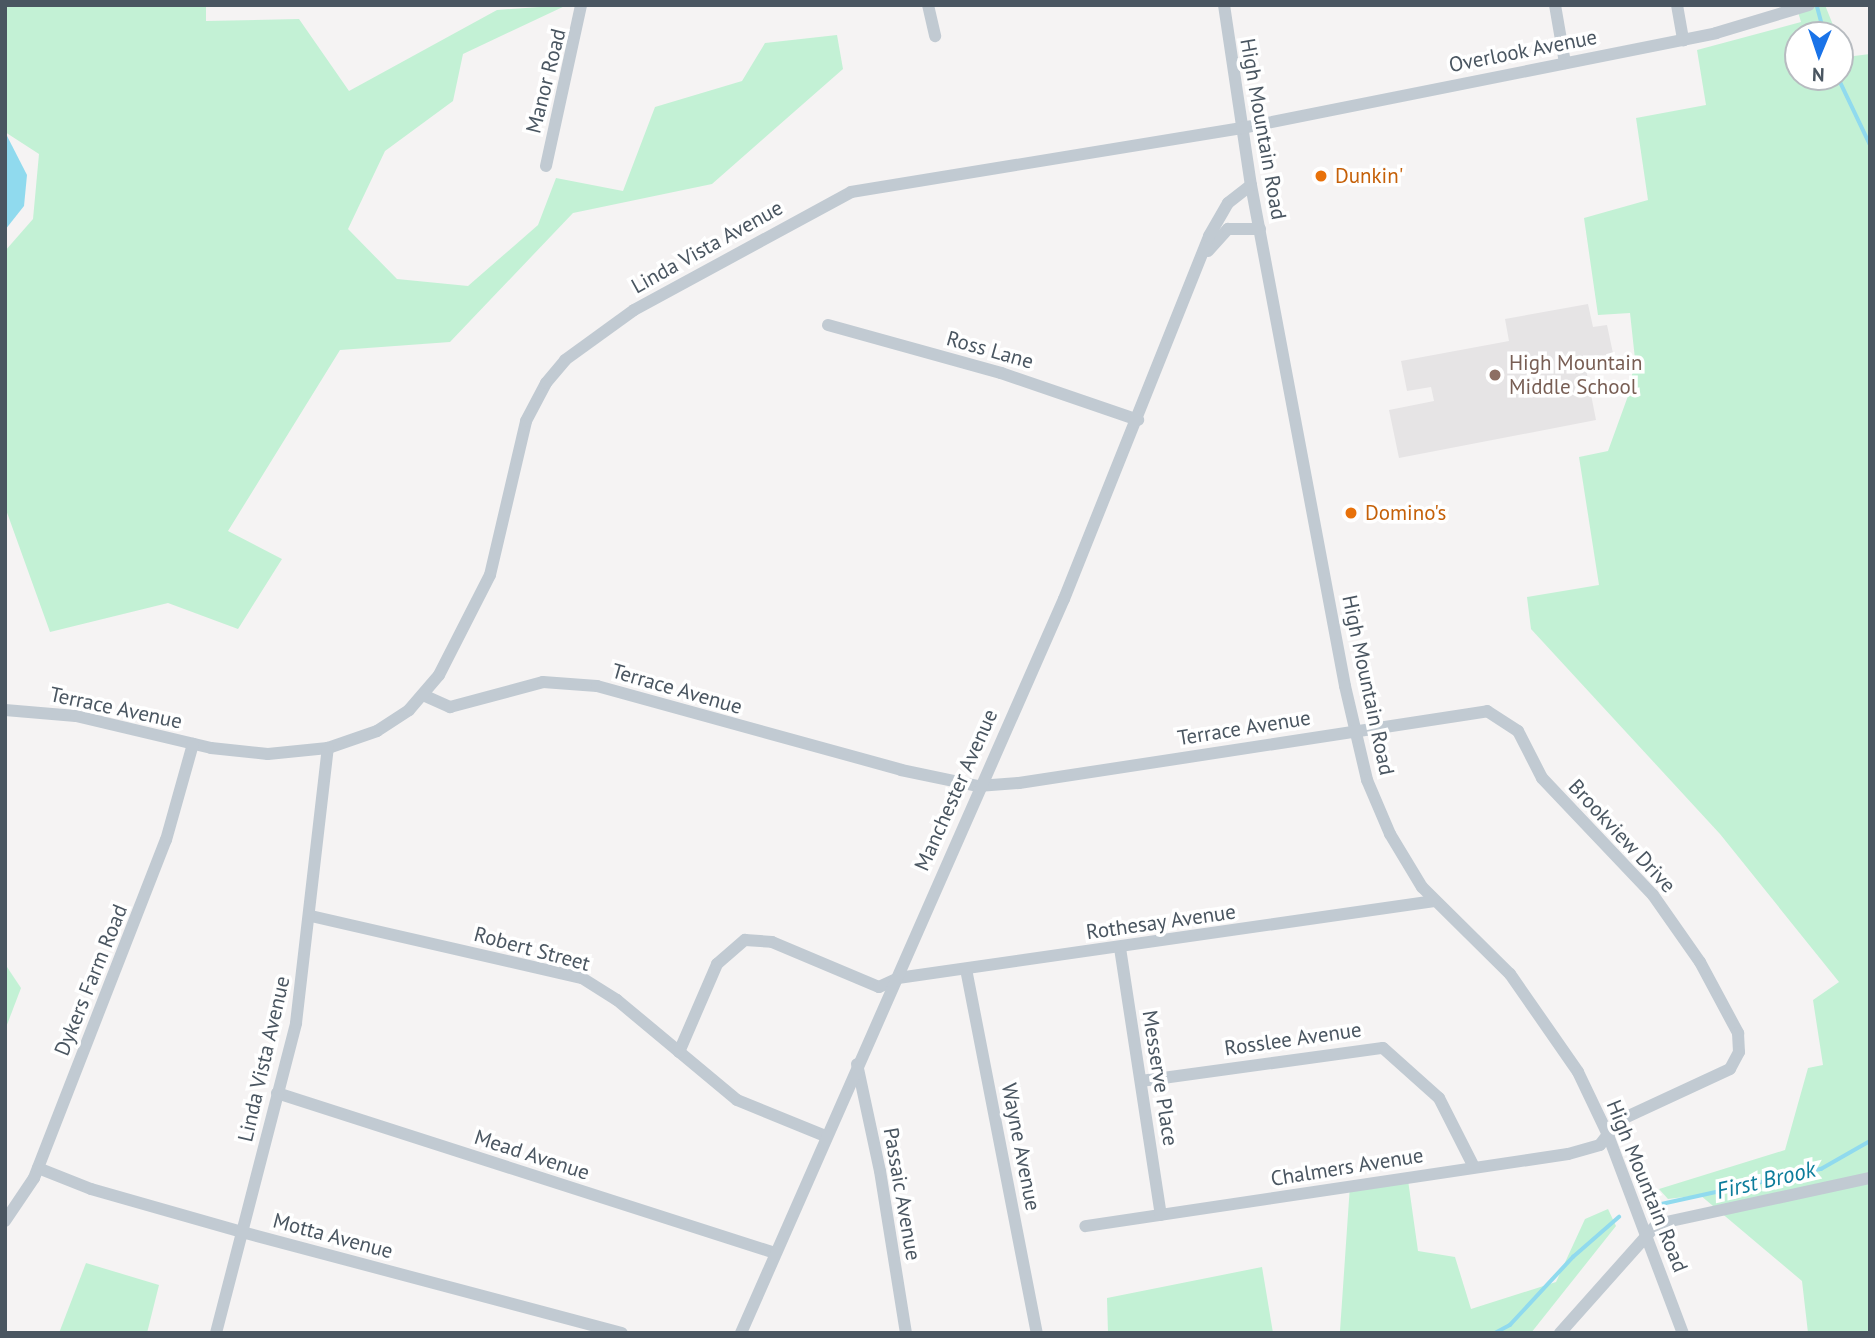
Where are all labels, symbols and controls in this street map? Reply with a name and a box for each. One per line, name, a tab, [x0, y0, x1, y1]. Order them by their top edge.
north arrow	[1784, 21, 1854, 91]
street label: Overlook Avenue	[1446, 24, 1600, 78]
street label: Manor Road	[521, 26, 571, 136]
street label: High Mountain Road	[1235, 36, 1291, 222]
text: N	[1812, 63, 1825, 87]
place label: Dunkin'	[1335, 163, 1403, 189]
marker: Dunkin'	[1313, 168, 1329, 184]
street label: Linda Vista Avenue	[626, 195, 788, 299]
street label: Ross Lane	[944, 326, 1036, 374]
place label: High Mountain Middle School	[1509, 350, 1642, 400]
marker: High Mountain Middle School	[1487, 367, 1503, 383]
place label: Domino's	[1365, 500, 1446, 526]
marker: Domino's	[1343, 505, 1359, 521]
street label: High Mountain Road	[1337, 593, 1399, 777]
street label: Terrace Avenue	[609, 658, 745, 720]
street label: Terrace Avenue	[47, 682, 185, 734]
street label: Manchester Avenue	[909, 705, 1003, 875]
street label: Terrace Avenue	[1175, 705, 1313, 751]
street label: Brookview Drive	[1563, 774, 1681, 898]
street label: Rothesay Avenue	[1084, 899, 1238, 945]
street label: Dykers Farm Road	[49, 901, 133, 1059]
street label: Robert Street	[471, 921, 593, 977]
street label: Linda Vista Avenue	[233, 973, 295, 1145]
street label: Messerve Place	[1137, 1008, 1183, 1148]
street label: Rosslee Avenue	[1222, 1017, 1364, 1061]
street label: Wayne Avenue	[996, 1081, 1046, 1213]
street label: High Mountain Road	[1601, 1096, 1693, 1276]
street label: Mead Avenue	[471, 1124, 593, 1186]
street label: Passaic Avenue	[878, 1125, 926, 1263]
street label: Chalmers Avenue	[1269, 1142, 1425, 1192]
water label: First Brook	[1714, 1155, 1818, 1205]
street label: Motta Avenue	[270, 1208, 396, 1264]

